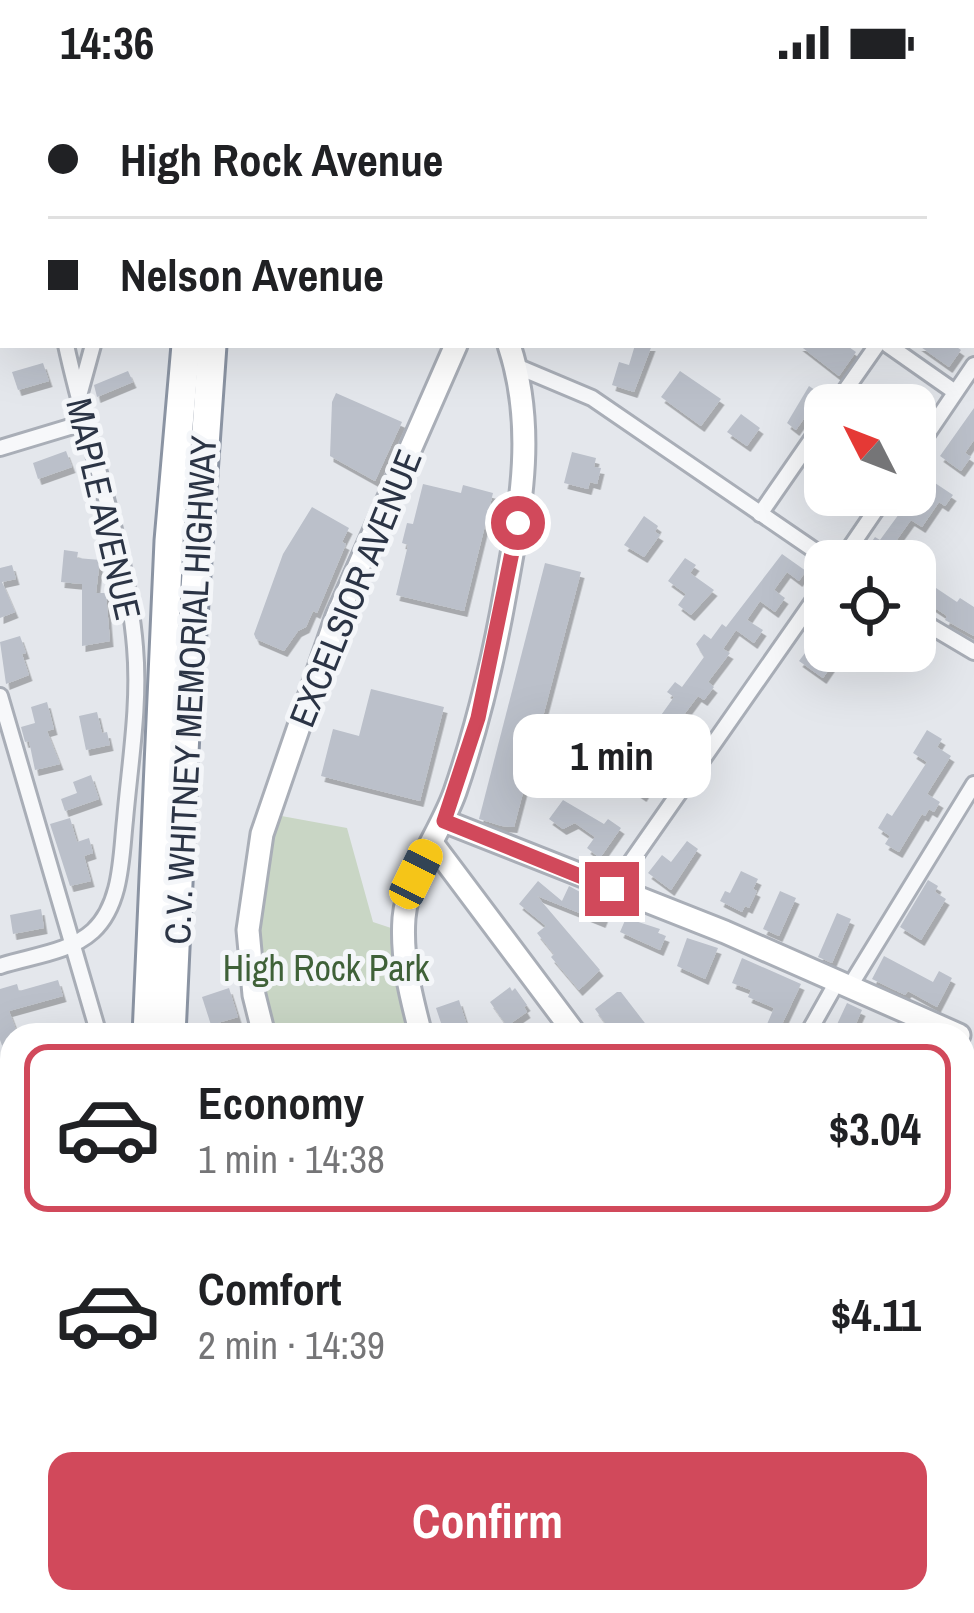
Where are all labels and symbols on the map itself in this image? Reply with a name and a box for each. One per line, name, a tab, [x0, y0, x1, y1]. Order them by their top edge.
north arrow	[804, 384, 936, 516]
street label: MAPLE AVENUE	[55, 394, 153, 624]
street label: C.V. WHITNEY MEMORIAL HIGHWAY	[153, 434, 227, 945]
street label: EXCELSIOR AVENUE	[278, 442, 432, 734]
route start	[491, 496, 545, 550]
callout: 1 min	[513, 715, 711, 799]
car	[384, 834, 448, 914]
route end	[585, 862, 639, 916]
park label: High Rock Park	[223, 944, 430, 992]

